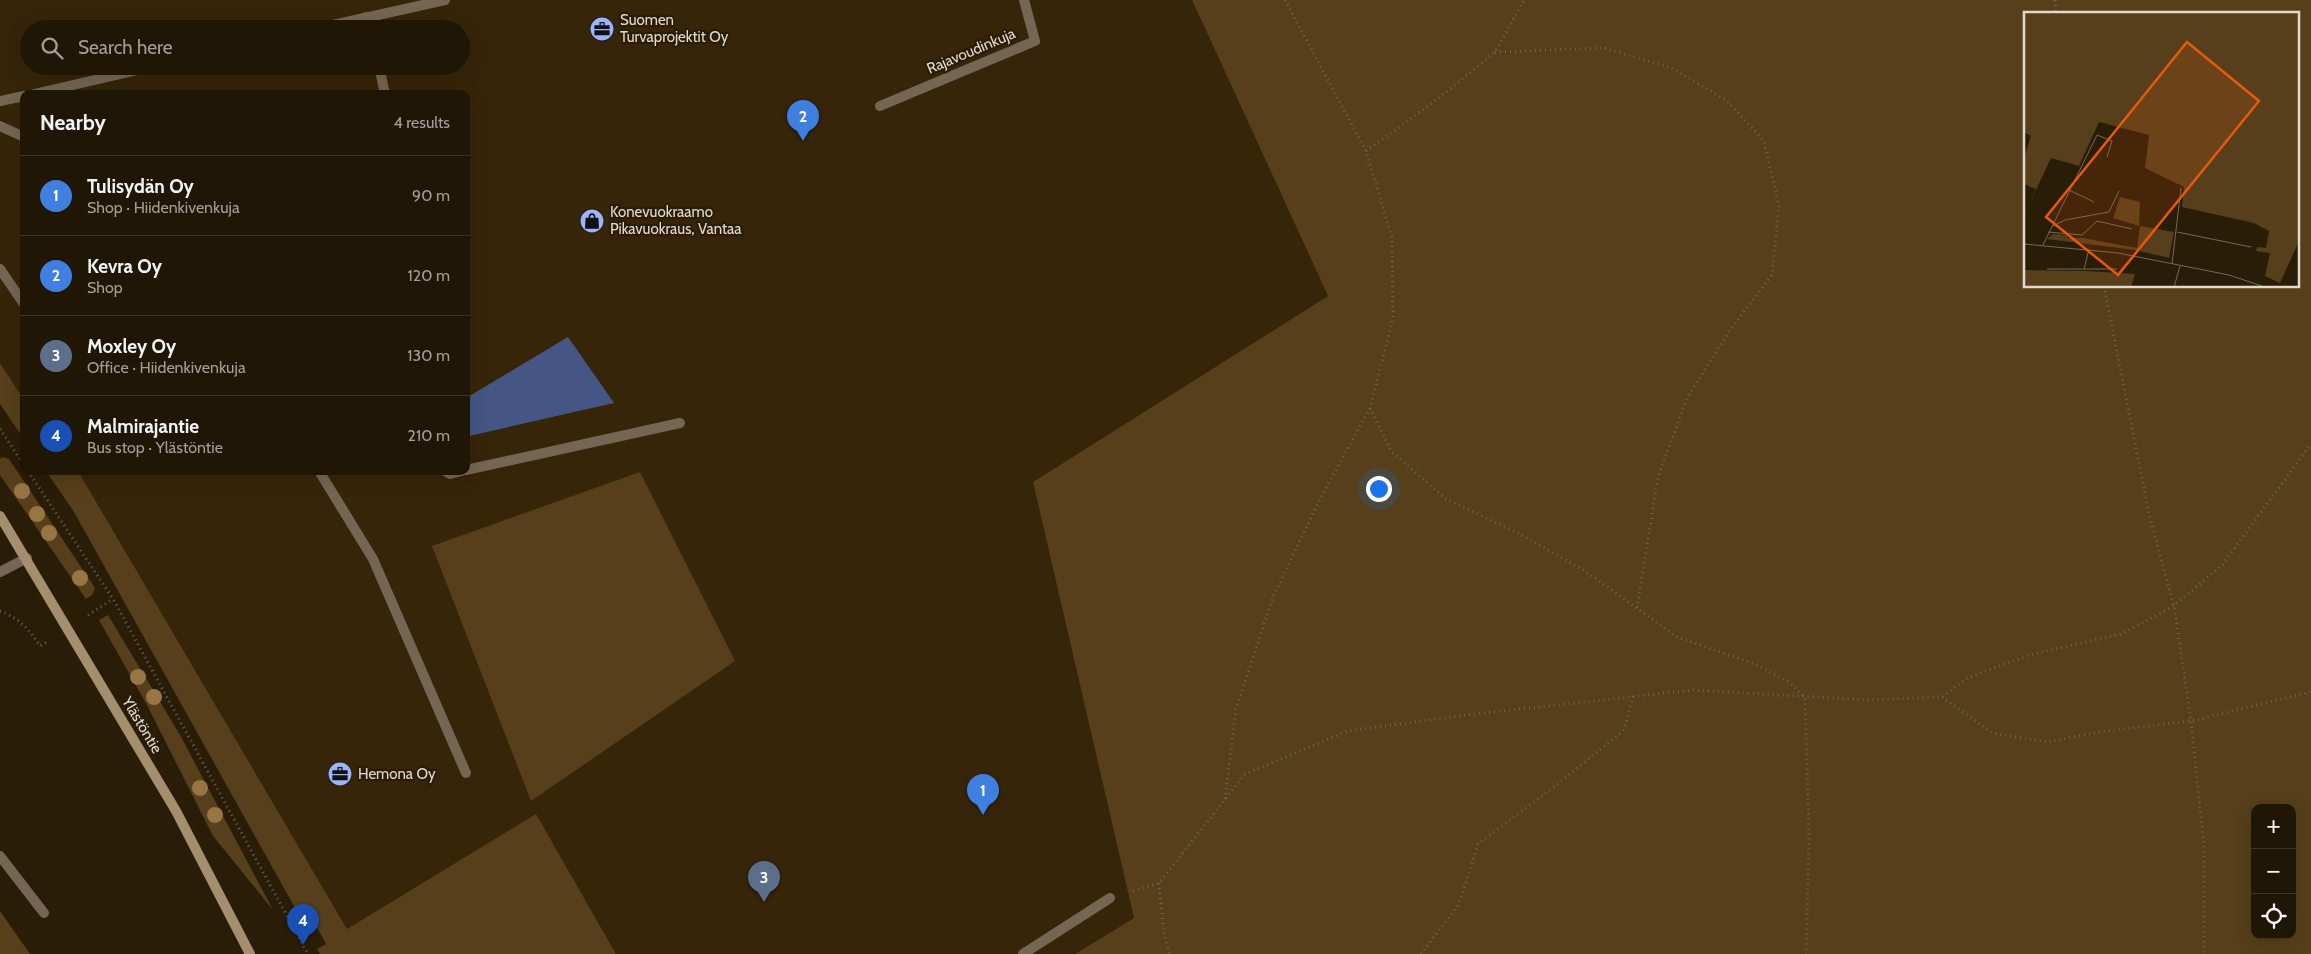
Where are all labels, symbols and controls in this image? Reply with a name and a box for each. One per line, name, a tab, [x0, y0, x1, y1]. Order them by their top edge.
place label: Suomen Turvaprojektit Oy	[620, 11, 729, 46]
inset map	[2024, 12, 2298, 288]
office icon: Suomen Turvaprojektit Oy	[589, 16, 615, 42]
search box	[20, 20, 470, 75]
street label: Rajavoudinkuja	[924, 24, 1019, 78]
icon: search	[38, 34, 66, 62]
text: Search here	[78, 36, 172, 59]
pin: 2	[787, 100, 819, 141]
text: Nearby	[40, 110, 106, 135]
text: 4 results	[393, 113, 450, 132]
text: Tulisydän Oy	[87, 175, 194, 198]
text: 1	[53, 186, 59, 205]
text: 90 m	[412, 186, 450, 205]
text: Shop · Hiidenkivenkuja	[87, 198, 240, 217]
place label: Konevuokraamo Pikavuokraus, Vantaa	[610, 203, 742, 238]
shop icon: Konevuokraamo Pikavuokraus, Vantaa	[579, 208, 605, 234]
text: Kevra Oy	[87, 255, 162, 278]
text: 2	[52, 266, 60, 285]
text: 120 m	[408, 266, 450, 285]
text: Shop	[87, 278, 123, 297]
text: Moxley Oy	[87, 335, 176, 358]
text: 3	[52, 346, 60, 365]
text: 130 m	[407, 346, 450, 365]
text: Office · Hiidenkivenkuja	[87, 358, 246, 377]
text: Malmirajantie	[87, 415, 199, 438]
text: 4	[51, 426, 61, 445]
text: 210 m	[408, 426, 450, 445]
text: Bus stop · Ylästöntie	[87, 438, 223, 457]
your location	[1366, 476, 1392, 502]
street label: Ylästöntie	[118, 693, 166, 757]
office icon: Hemona Oy	[327, 761, 353, 787]
place label: Hemona Oy	[358, 765, 436, 783]
pin: 1	[967, 774, 999, 815]
map controls	[2251, 804, 2296, 939]
button: +	[2251, 804, 2296, 849]
button: −	[2251, 849, 2296, 894]
pin: 3	[748, 861, 780, 902]
button: locate	[2251, 894, 2296, 939]
pin: 4	[287, 904, 319, 945]

